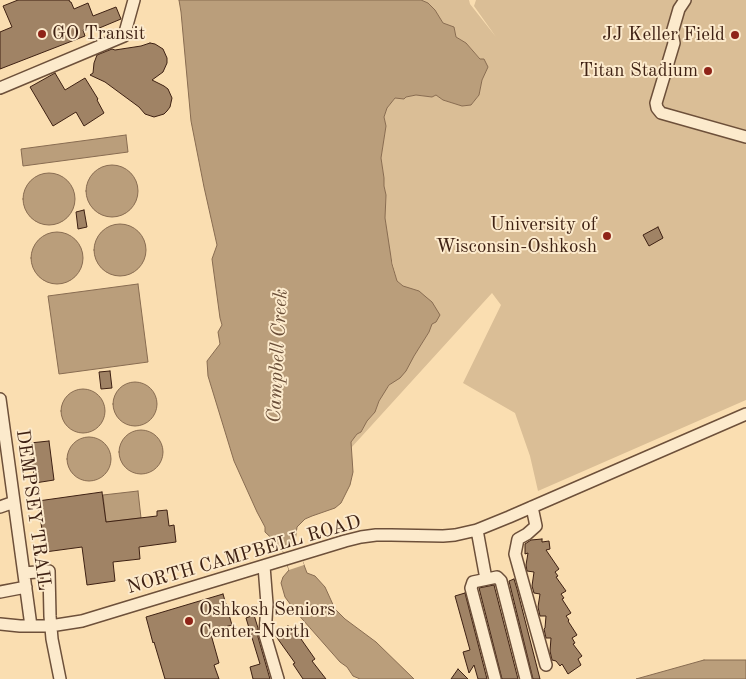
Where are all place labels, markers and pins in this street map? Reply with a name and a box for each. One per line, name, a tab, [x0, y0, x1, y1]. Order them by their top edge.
place label: GO Transit	[52, 23, 145, 45]
place label: JJ Keller Field	[602, 24, 725, 46]
marker: GO Transit	[36, 28, 48, 40]
marker: JJ Keller Field	[729, 29, 741, 41]
place label: Titan Stadium	[580, 60, 698, 82]
marker: Titan Stadium	[702, 65, 714, 77]
place label: University of Wisconsin-Oshkosh	[436, 214, 597, 258]
marker: University of Wisconsin-Oshkosh	[601, 230, 613, 242]
place label: Oshkosh Seniors Center-North	[199, 599, 335, 643]
marker: Oshkosh Seniors Center-North	[183, 615, 195, 627]

